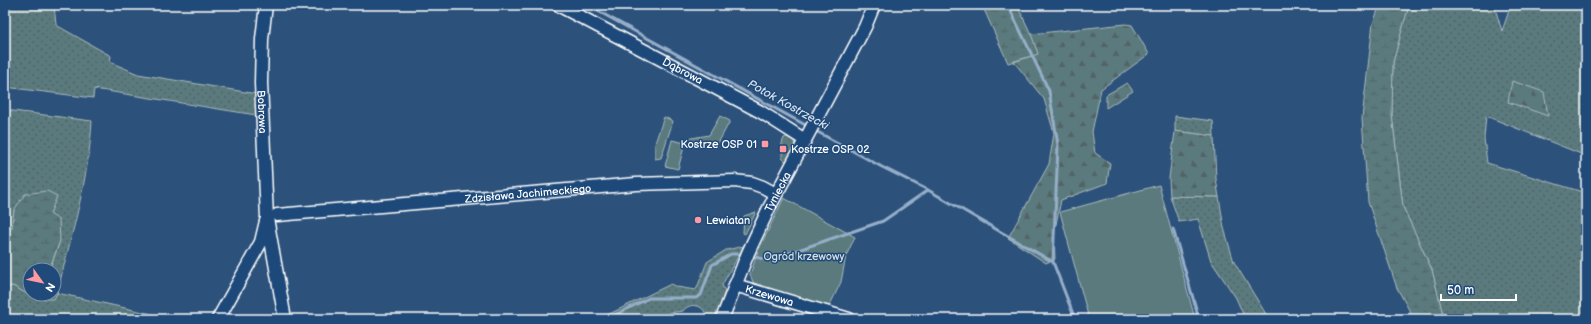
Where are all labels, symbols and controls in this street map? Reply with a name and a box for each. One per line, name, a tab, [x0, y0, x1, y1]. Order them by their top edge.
street label: Dąbrowa	[660, 55, 705, 87]
water label: Potok Kostrzecki	[745, 77, 832, 134]
street label: Bobrowa	[255, 90, 270, 134]
place label: Kostrze OSP 01	[681, 138, 757, 151]
marker: Kostrze OSP 01	[760, 139, 770, 149]
place label: Kostrze OSP 02	[791, 143, 870, 156]
marker: Kostrze OSP 02	[778, 144, 788, 154]
street label: Tyniecka	[762, 170, 794, 214]
street label: Zdzisława Jachimeckiego	[463, 181, 592, 205]
place label: Lewiatan	[706, 214, 750, 227]
marker: Lewiatan	[693, 215, 703, 225]
park label: Ogród krzewowy	[763, 250, 845, 263]
north arrow	[22, 262, 62, 302]
scale bar	[1441, 276, 1516, 302]
text: N	[42, 280, 58, 294]
street label: Krzewowa	[744, 282, 795, 309]
text: 50 m	[1447, 283, 1474, 298]

